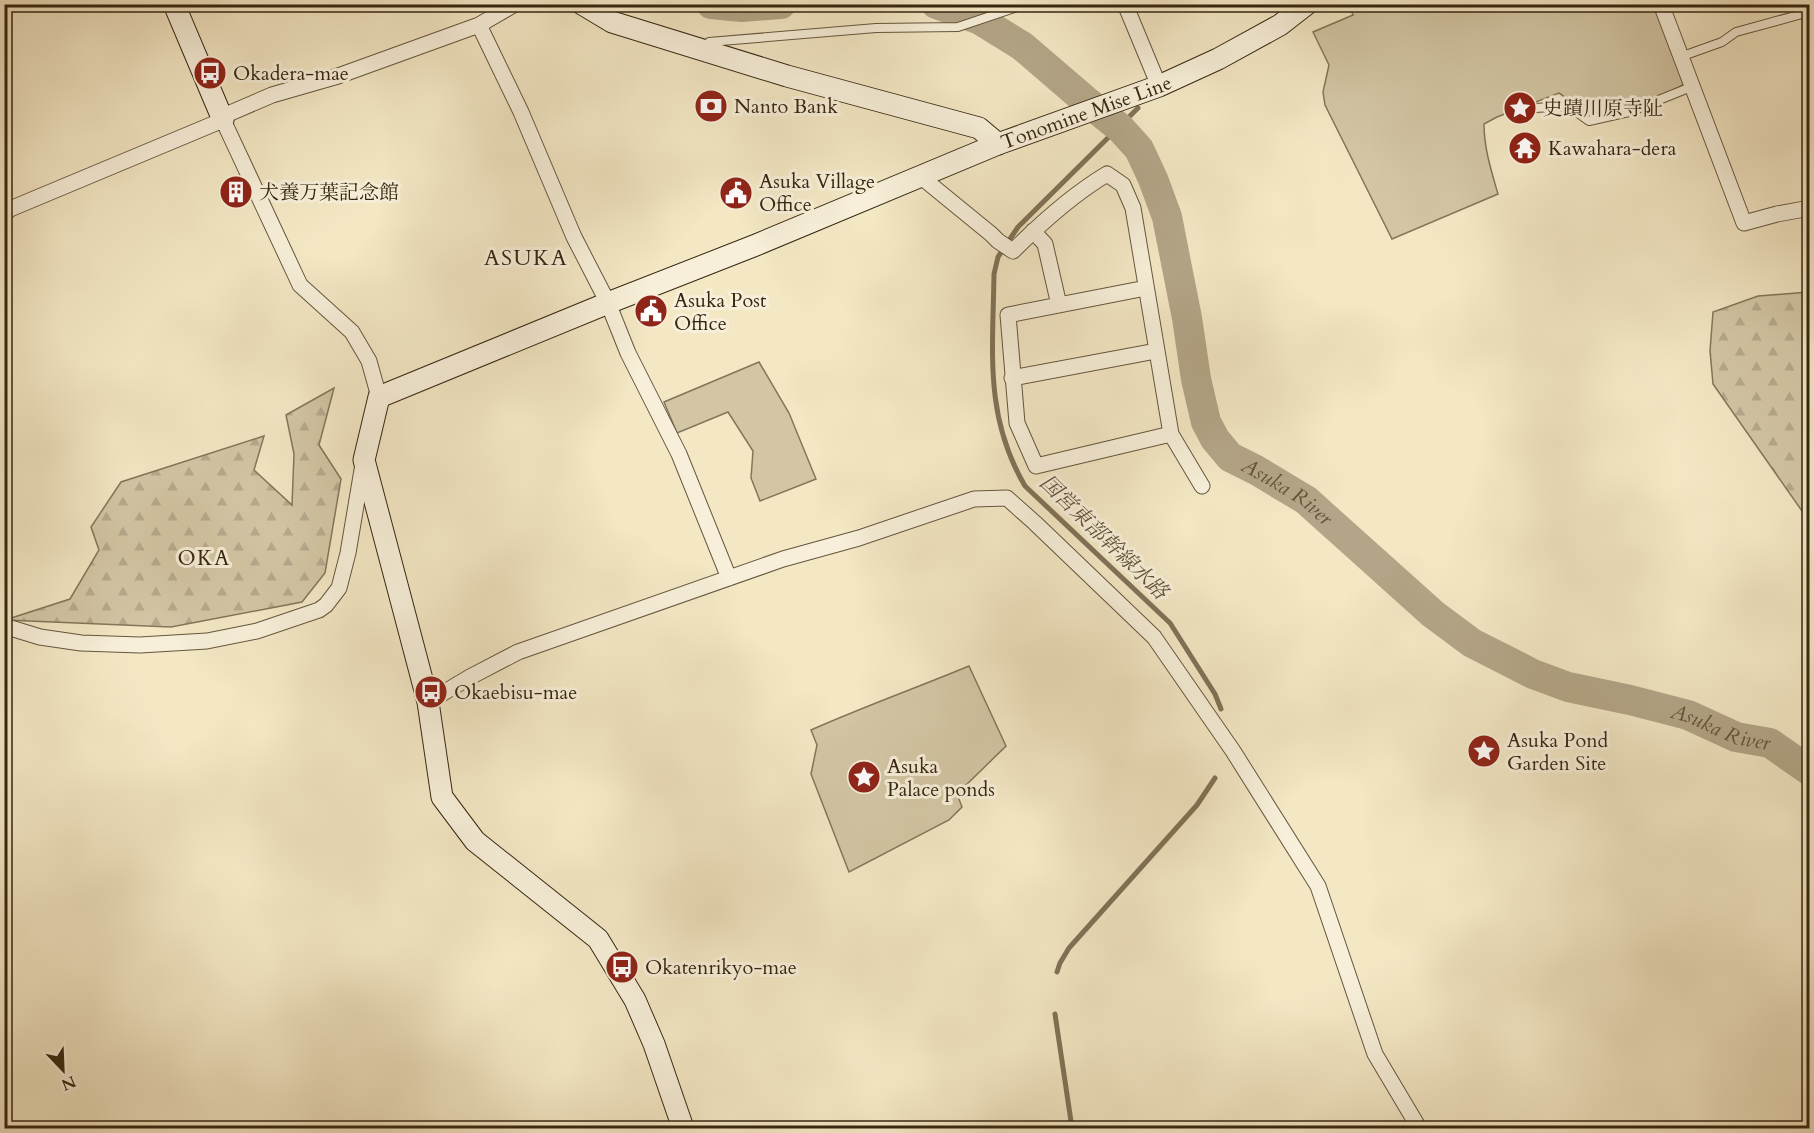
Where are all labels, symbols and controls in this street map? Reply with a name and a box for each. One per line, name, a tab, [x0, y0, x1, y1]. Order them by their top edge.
bus stop icon: Okadera-mae	[192, 55, 228, 91]
place label: Okadera-mae	[233, 60, 349, 87]
street label: Tonomine Mise Line	[997, 69, 1176, 156]
bank icon: Nanto Bank	[693, 88, 729, 124]
place icon: 史蹟川原寺阯	[1502, 90, 1538, 126]
place label: Nanto Bank	[734, 93, 838, 120]
place label: 史蹟川原寺阯	[1543, 95, 1663, 122]
temple icon: Kawahara-dera	[1507, 130, 1543, 166]
place label: Kawahara-dera	[1548, 135, 1677, 162]
place label: Asuka Village Office	[759, 168, 875, 218]
building icon: 犬養万葉記念館	[218, 174, 254, 210]
public building icon: Asuka Village Office	[718, 175, 754, 211]
place label: 犬養万葉記念館	[259, 179, 399, 206]
district label: ASUKA	[484, 243, 568, 273]
place label: Asuka Post Office	[674, 287, 767, 337]
public building icon: Asuka Post Office	[633, 293, 669, 329]
water label: Asuka River	[1235, 450, 1340, 533]
water label: 国営東部幹線水路	[1033, 469, 1176, 608]
district label: OKA	[177, 544, 231, 573]
bus stop icon: Okaebisu-mae	[413, 674, 449, 710]
place label: Okaebisu-mae	[454, 679, 577, 706]
water label: Asuka River	[1667, 697, 1773, 758]
place label: Asuka Pond Garden Site	[1507, 727, 1609, 777]
place icon: Asuka Pond Garden Site	[1466, 733, 1502, 769]
place label: Asuka Palace ponds	[887, 753, 995, 803]
place icon: Asuka Palace ponds	[846, 759, 882, 795]
bus stop icon: Okatenrikyo-mae	[604, 949, 640, 985]
place label: Okatenrikyo-mae	[645, 954, 797, 981]
north arrow	[33, 1040, 93, 1100]
text: N	[58, 1070, 79, 1096]

